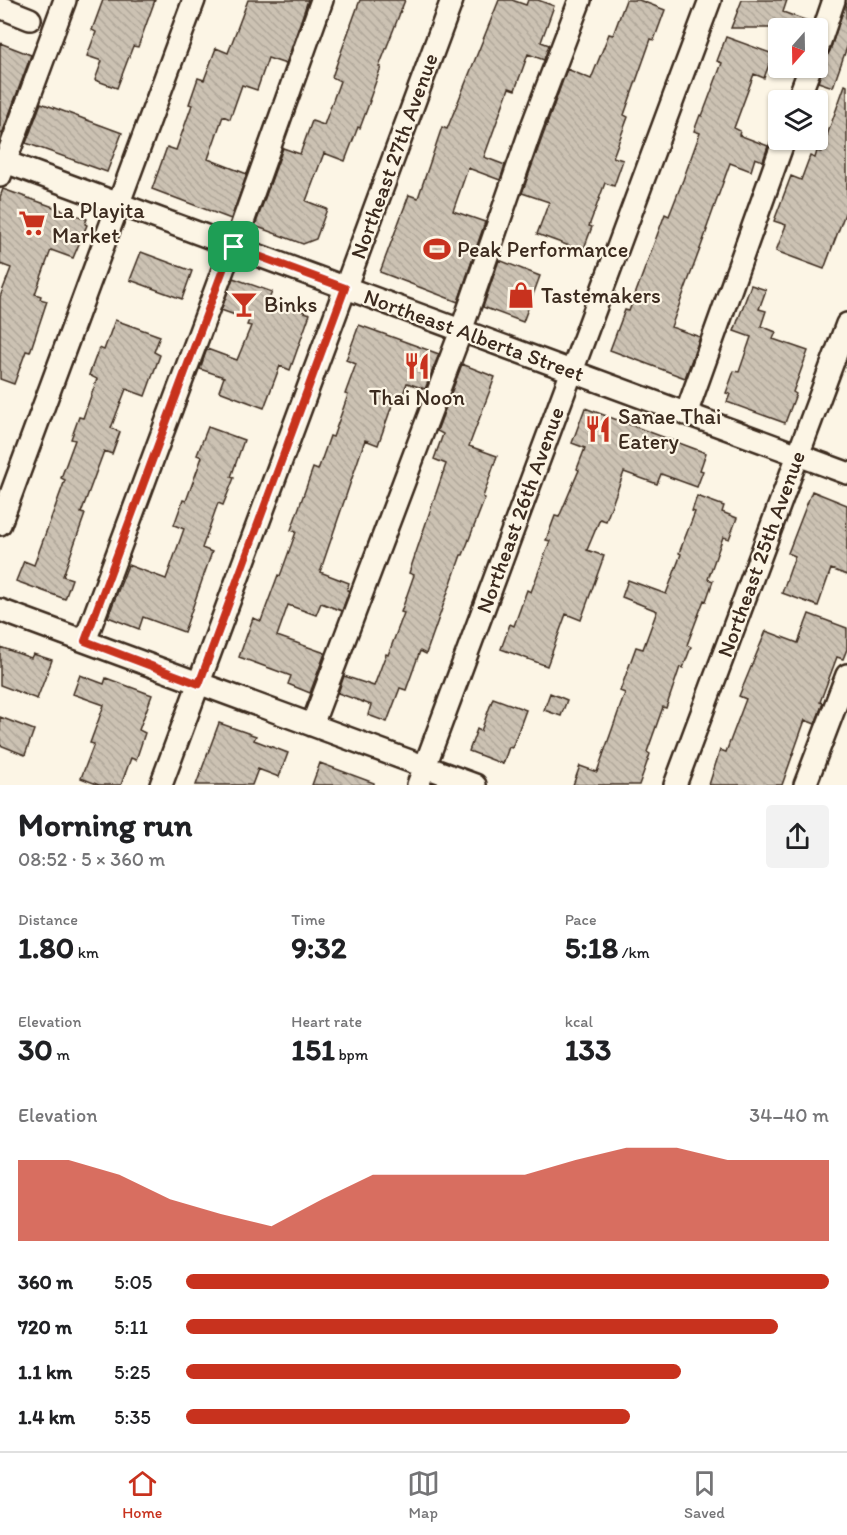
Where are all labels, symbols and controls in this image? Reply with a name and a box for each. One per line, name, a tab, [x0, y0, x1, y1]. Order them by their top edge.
north arrow	[768, 18, 828, 78]
map controls	[768, 18, 828, 150]
street label: Northeast 27th Avenue	[344, 49, 444, 263]
button: layers	[768, 90, 828, 150]
place label: La Playita Market	[52, 197, 145, 249]
supermarket icon: La Playita Market	[17, 208, 47, 238]
pin	[208, 221, 259, 272]
icon: arrive	[217, 230, 250, 263]
sports icon: Peak Performance	[422, 234, 452, 264]
place label: Peak Performance	[457, 236, 628, 263]
shop icon: Tastemakers	[506, 280, 536, 310]
place label: Tastemakers	[541, 282, 661, 309]
street label: Northeast Alberta Street	[360, 283, 588, 387]
bar icon: Binks	[229, 289, 259, 319]
place label: Binks	[264, 291, 317, 318]
restaurant icon: Thai Noon	[402, 351, 432, 381]
place label: Thai Noon	[369, 384, 466, 411]
street label: Northeast 26th Avenue	[470, 403, 570, 617]
place label: Sanae Thai Eatery	[618, 403, 721, 455]
restaurant icon: Sanae Thai Eatery	[583, 414, 613, 444]
street label: Northeast 25th Avenue	[711, 447, 811, 661]
text: Morning run	[18, 805, 193, 844]
button: share	[766, 805, 829, 868]
text: 08:52 · 5 × 360 m	[18, 847, 165, 871]
text: Distance	[18, 910, 78, 929]
text: Time	[291, 910, 325, 929]
text: Pace	[565, 910, 597, 929]
text: 1.80	[18, 929, 74, 966]
text: 9:32	[291, 929, 347, 966]
text: 5:18	[565, 929, 618, 966]
text: km	[74, 943, 99, 962]
text: /km	[618, 943, 650, 962]
text: Elevation	[18, 1012, 82, 1031]
text: Heart rate	[291, 1012, 362, 1031]
text: kcal	[565, 1012, 593, 1031]
text: 30	[18, 1031, 53, 1068]
text: 151	[291, 1031, 335, 1068]
text: 133	[565, 1031, 611, 1068]
text: m	[53, 1045, 70, 1064]
text: bpm	[335, 1045, 368, 1064]
text: Elevation	[18, 1103, 97, 1127]
text: 34–40 m	[749, 1103, 829, 1127]
text: 360 m	[18, 1270, 73, 1294]
text: 5:05	[114, 1270, 152, 1294]
text: 720 m	[18, 1315, 72, 1339]
text: 5:11	[114, 1315, 148, 1339]
text: 1.1 km	[18, 1360, 72, 1384]
text: 5:25	[114, 1360, 150, 1384]
text: 1.4 km	[18, 1405, 75, 1429]
text: 5:35	[114, 1405, 151, 1429]
tab: Home	[122, 1467, 162, 1522]
tab: Map	[407, 1467, 440, 1522]
tab: Saved	[684, 1467, 725, 1522]

